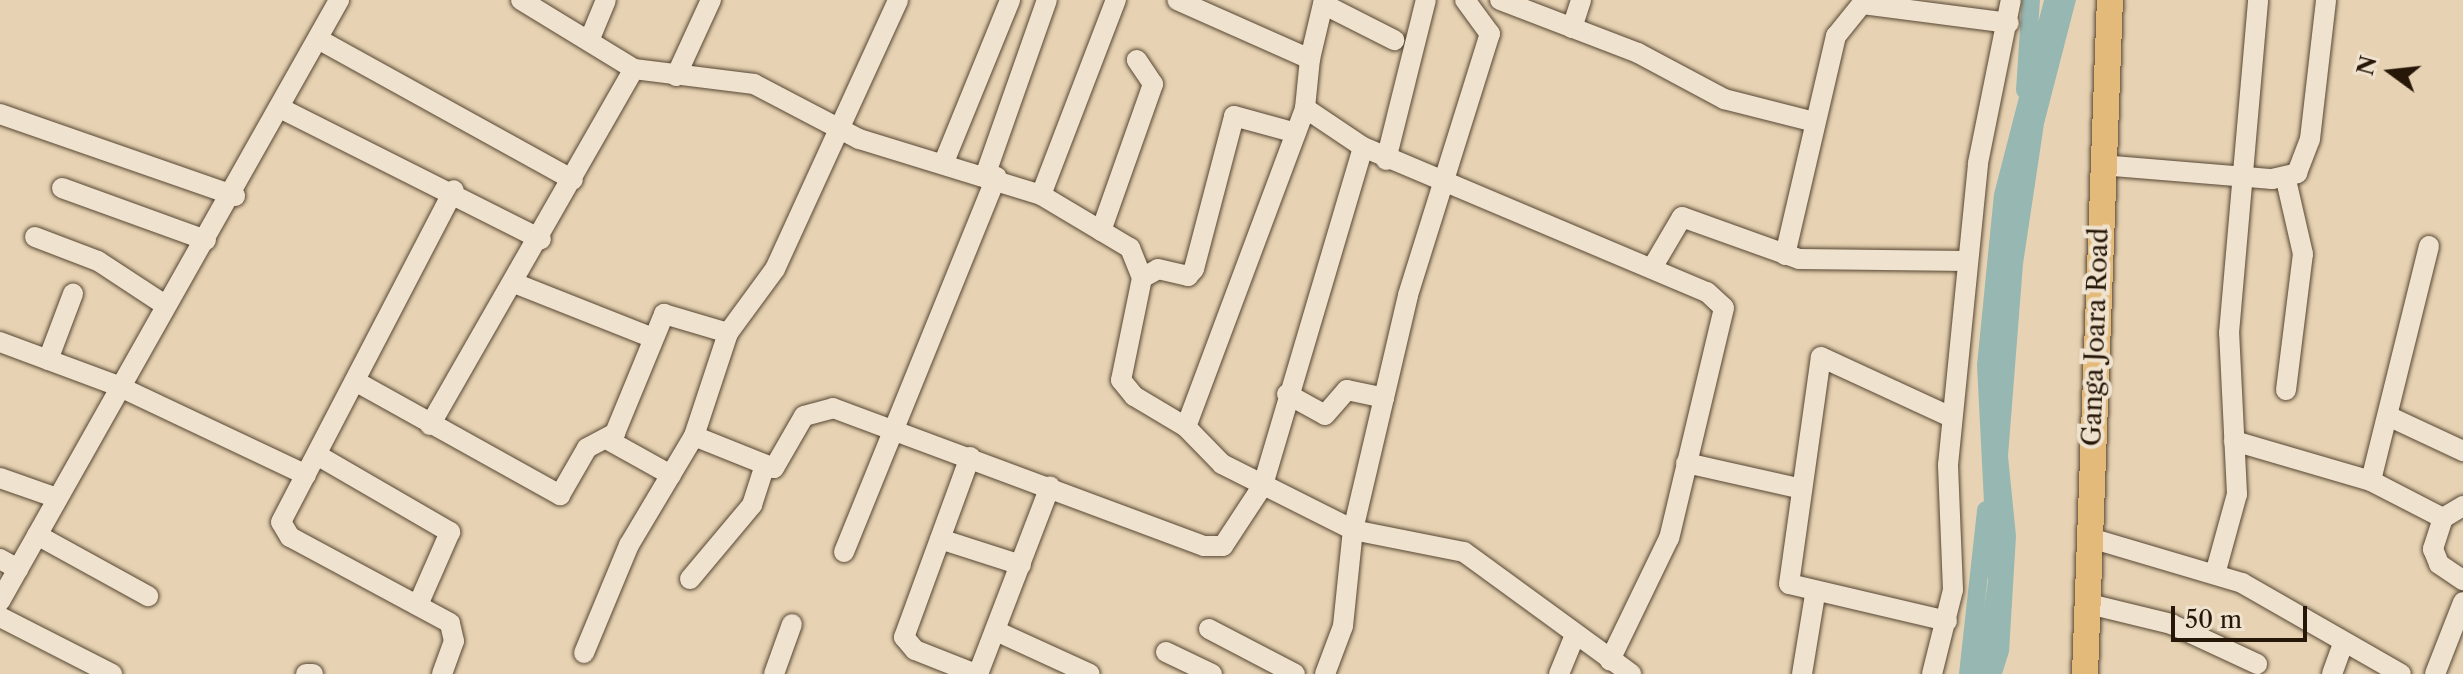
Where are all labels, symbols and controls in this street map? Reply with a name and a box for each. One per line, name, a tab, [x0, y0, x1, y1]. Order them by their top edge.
north arrow	[2351, 32, 2431, 112]
text: N	[2352, 53, 2383, 78]
street label: Ganga Joara Road	[2077, 227, 2115, 447]
scale bar	[2175, 590, 2311, 640]
text: 50 m	[2185, 605, 2242, 634]

